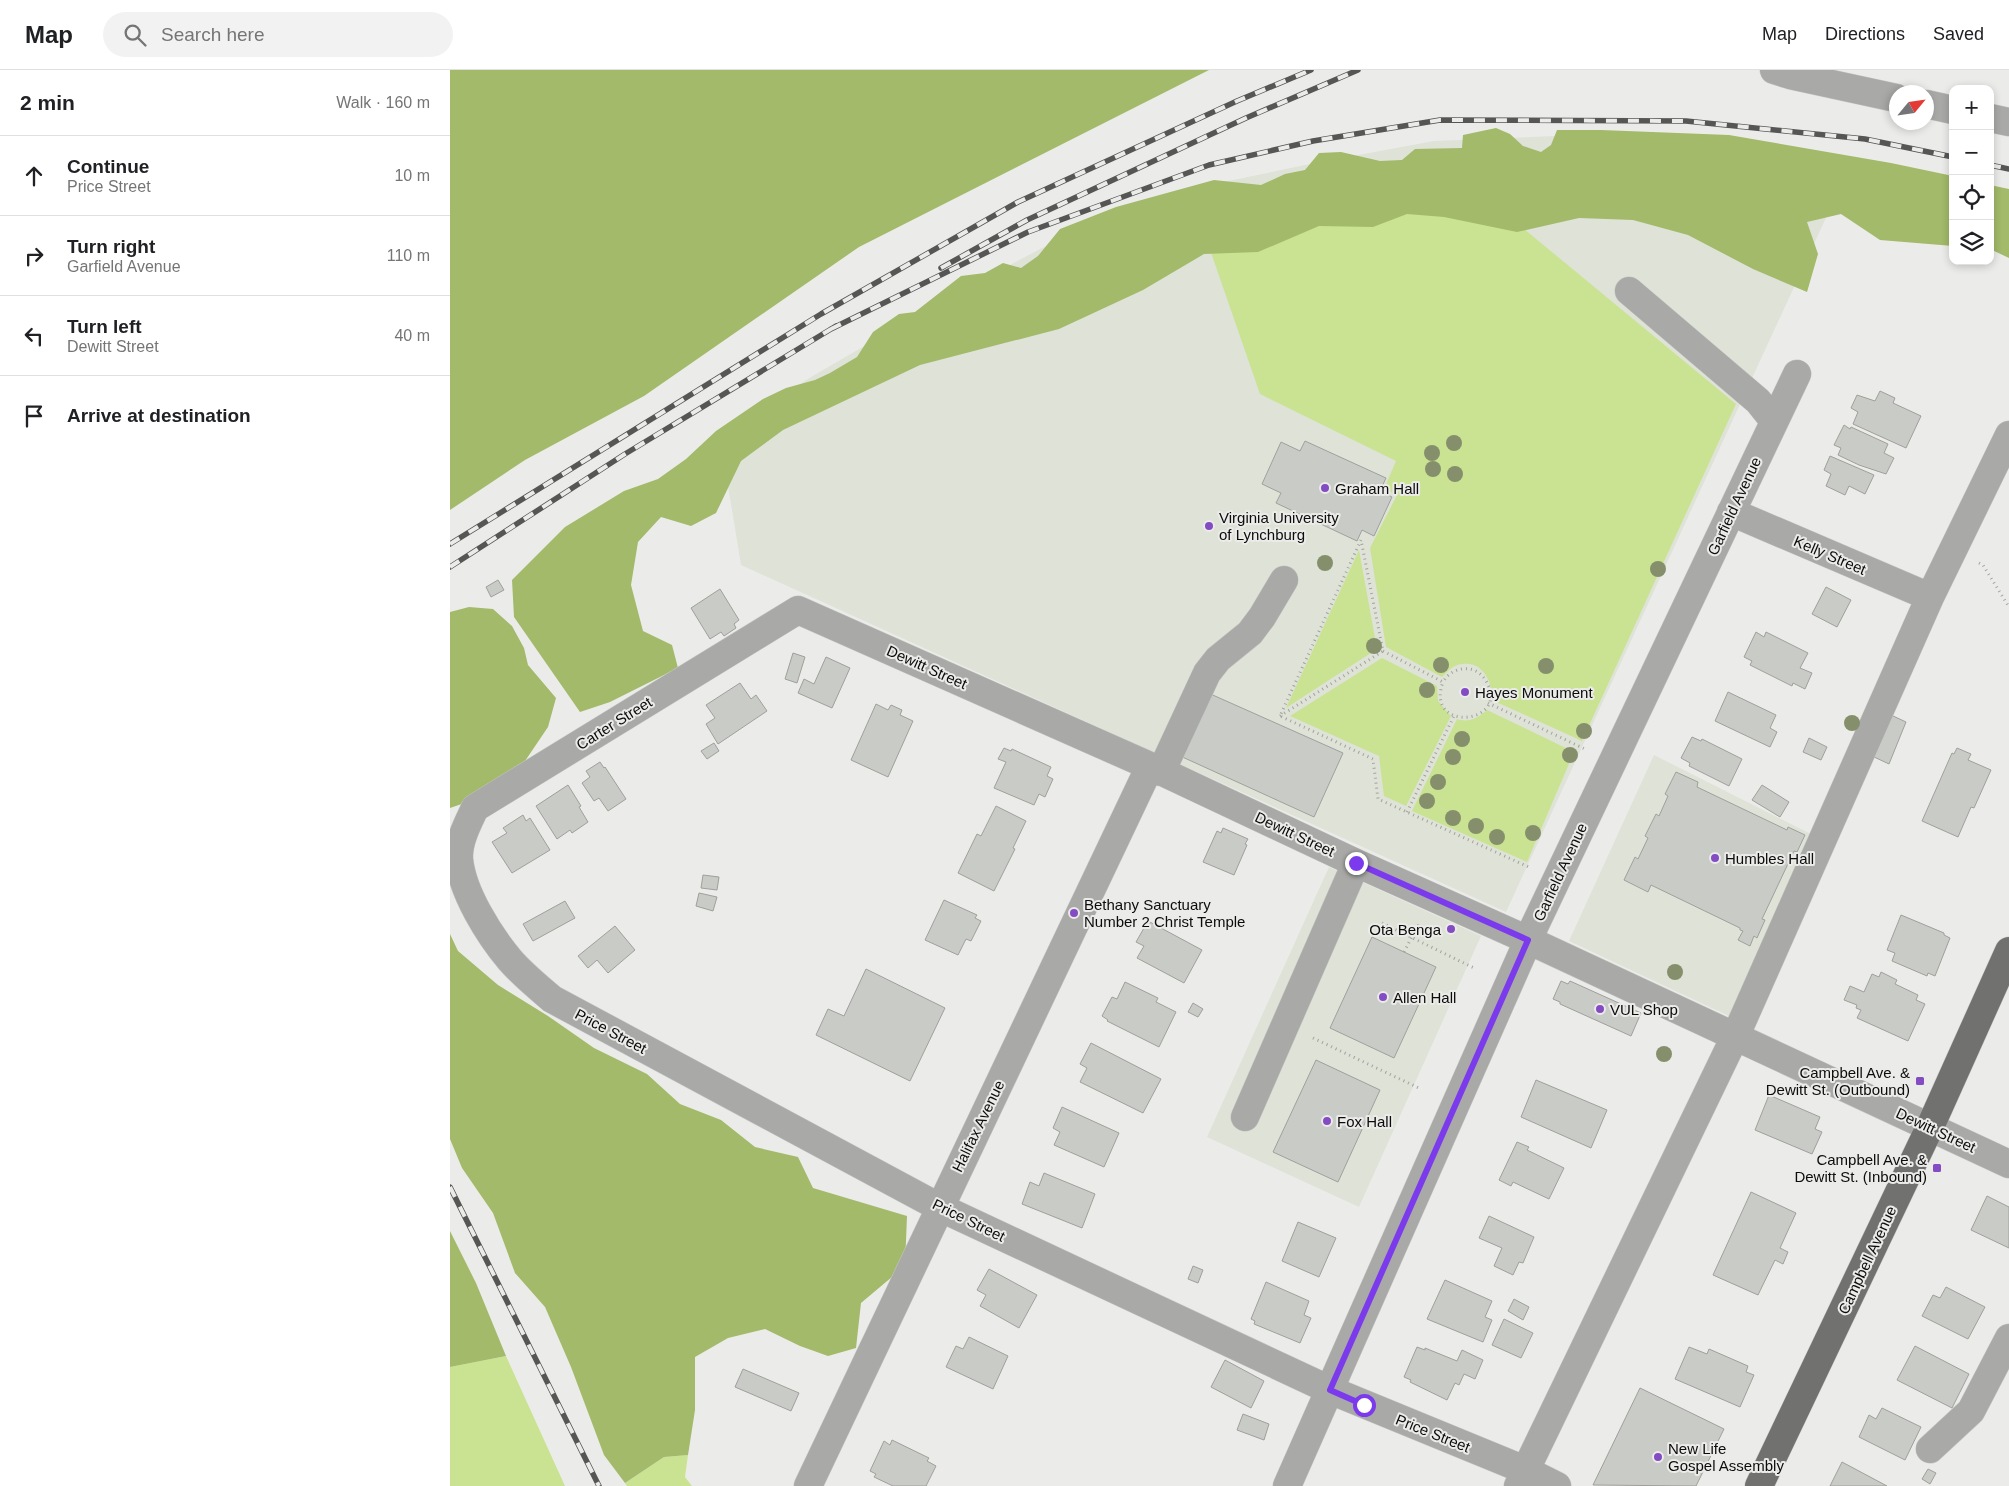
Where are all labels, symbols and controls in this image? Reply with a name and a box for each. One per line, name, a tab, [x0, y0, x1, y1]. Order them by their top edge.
search box	[103, 12, 453, 57]
text: Map	[25, 21, 73, 48]
icon: search	[121, 21, 149, 49]
text: Search here	[161, 24, 265, 45]
text: Map	[1762, 24, 1797, 44]
text: Directions	[1825, 24, 1905, 44]
text: Saved	[1933, 24, 1984, 44]
north arrow	[1889, 85, 1934, 130]
map controls	[1949, 85, 1994, 265]
button: +	[1949, 85, 1994, 130]
text: 2 min	[20, 91, 75, 114]
text: Walk · 160 m	[336, 94, 430, 111]
button: −	[1949, 130, 1994, 175]
text: Continue	[67, 156, 149, 177]
icon: ahead	[20, 162, 48, 190]
text: 10 m	[394, 167, 430, 184]
button: locate	[1949, 175, 1994, 220]
text: Price Street	[67, 178, 151, 195]
button: layers	[1949, 220, 1994, 265]
text: Turn right	[67, 236, 155, 257]
icon: right	[20, 242, 48, 270]
text: 110 m	[387, 247, 430, 264]
text: Garfield Avenue	[67, 258, 181, 275]
text: Turn left	[67, 316, 142, 337]
icon: left	[20, 322, 48, 350]
text: 40 m	[394, 327, 430, 344]
text: Dewitt Street	[67, 338, 159, 355]
icon: arrive	[20, 402, 48, 430]
text: Arrive at destination	[67, 405, 251, 426]
street label: Garfield Avenue	[1704, 454, 1764, 558]
place label: Graham Hall	[1335, 480, 1419, 497]
marker: Graham Hall	[1319, 482, 1331, 494]
place label: Virginia University of Lynchburg	[1219, 509, 1339, 543]
marker: Virginia University of Lynchburg	[1203, 520, 1215, 532]
street label: Kelly Street	[1791, 532, 1869, 578]
street label: Dewitt Street	[884, 642, 970, 693]
place label: Hayes Monument	[1475, 684, 1593, 701]
marker: Hayes Monument	[1459, 686, 1471, 698]
street label: Carter Street	[573, 693, 656, 753]
street label: Dewitt Street	[1252, 808, 1338, 860]
street label: Garfield Avenue	[1530, 820, 1590, 924]
place label: Humbles Hall	[1725, 850, 1814, 867]
route end	[1345, 852, 1368, 875]
marker: Humbles Hall	[1709, 852, 1721, 864]
place label: Bethany Sanctuary Number 2 Christ Temple	[1084, 896, 1245, 930]
marker: Bethany Sanctuary Number 2 Christ Temple	[1068, 907, 1080, 919]
place label: Ota Benga	[1369, 921, 1442, 938]
marker: Ota Benga	[1445, 923, 1457, 935]
place label: Allen Hall	[1393, 989, 1456, 1006]
marker: Allen Hall	[1377, 991, 1389, 1003]
place label: VUL Shop	[1610, 1001, 1678, 1018]
marker: VUL Shop	[1594, 1003, 1606, 1015]
street label: Price Street	[572, 1005, 650, 1057]
place label: Campbell Ave. & Dewitt St. (Outbound)	[1766, 1064, 1910, 1098]
marker: Campbell Ave. & Dewitt St. (Outbound)	[1914, 1075, 1926, 1087]
street label: Halifax Avenue	[948, 1077, 1008, 1175]
street label: Dewitt Street	[1893, 1104, 1979, 1156]
place label: Fox Hall	[1337, 1113, 1392, 1130]
marker: Fox Hall	[1321, 1115, 1333, 1127]
place label: Campbell Ave. & Dewitt St. (Inbound)	[1794, 1151, 1927, 1185]
marker: Campbell Ave. & Dewitt St. (Inbound)	[1931, 1162, 1943, 1174]
street label: Price Street	[930, 1195, 1009, 1245]
street label: Campbell Avenue	[1835, 1203, 1899, 1317]
route start	[1353, 1394, 1376, 1417]
street label: Price Street	[1393, 1410, 1473, 1456]
place label: New Life Gospel Assembly	[1668, 1440, 1784, 1474]
marker: New Life Gospel Assembly	[1652, 1451, 1664, 1463]

